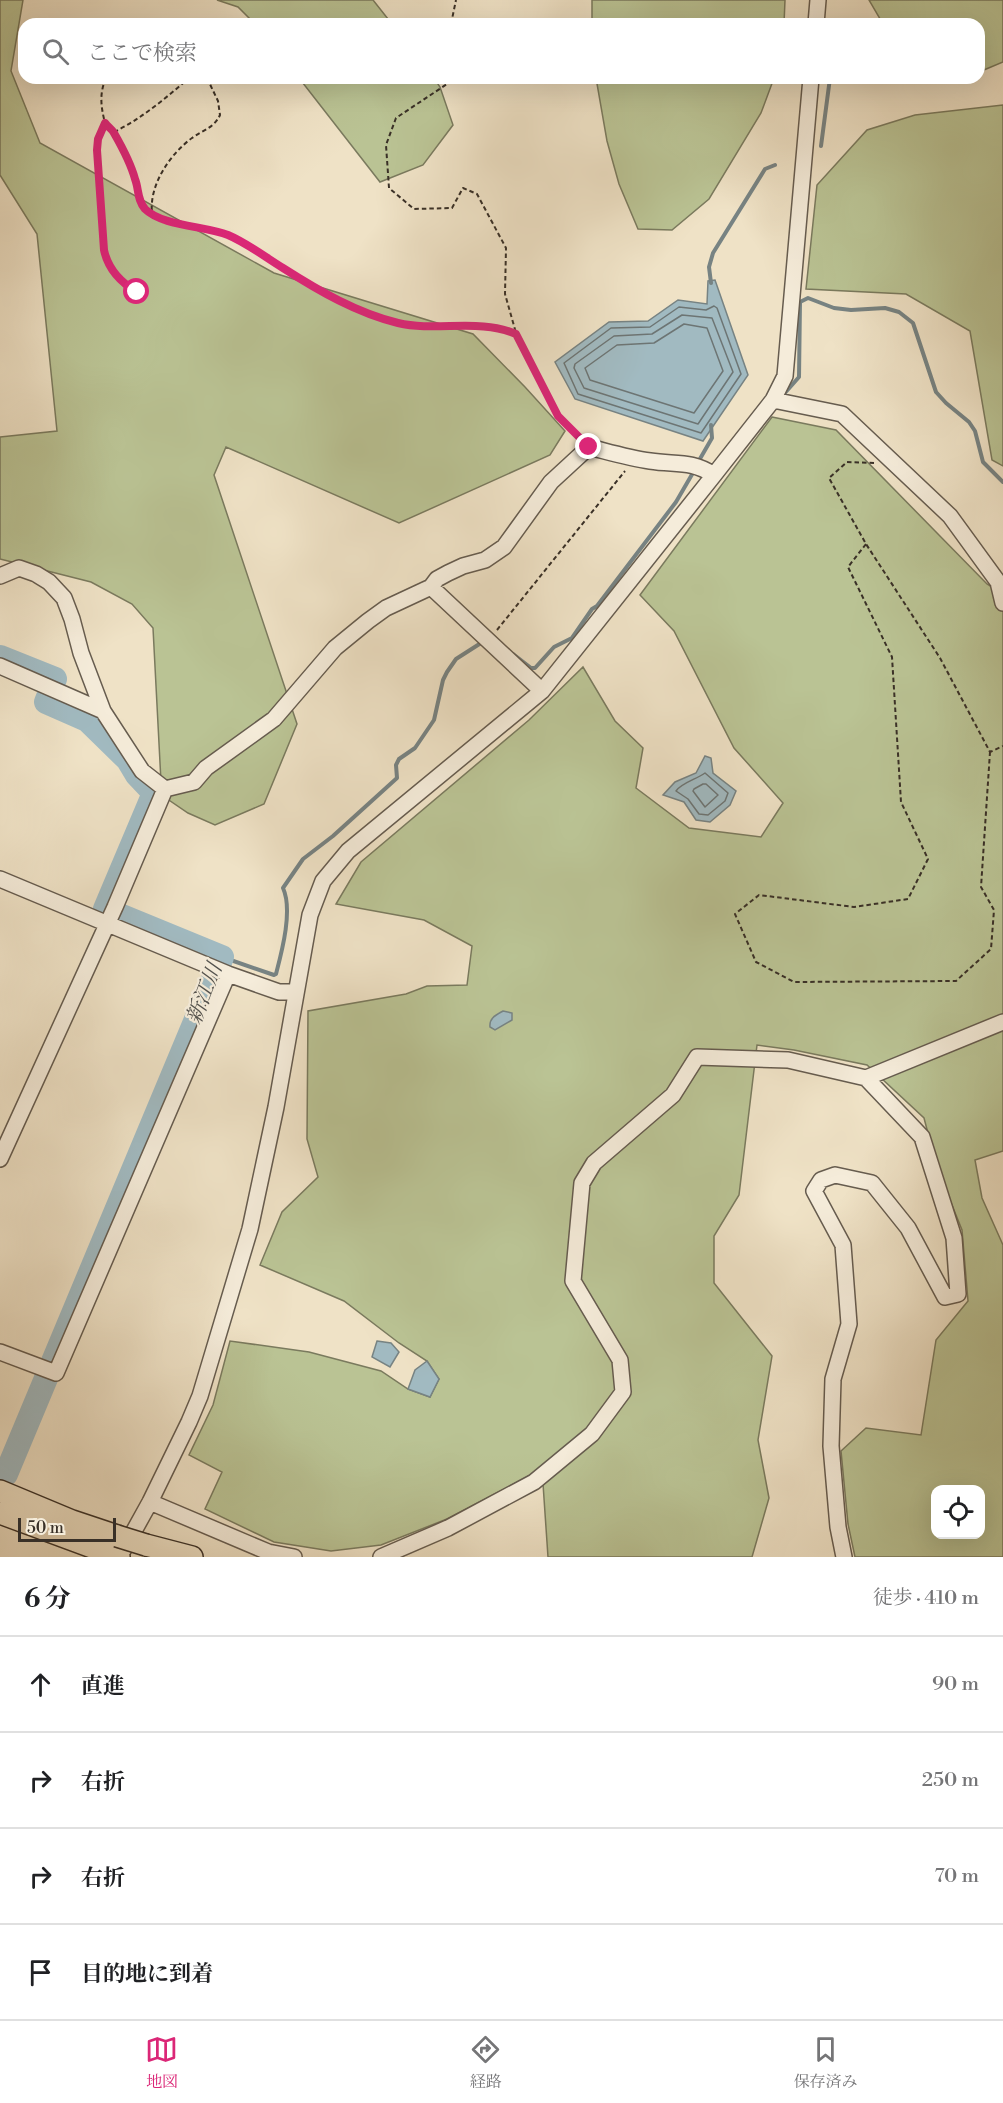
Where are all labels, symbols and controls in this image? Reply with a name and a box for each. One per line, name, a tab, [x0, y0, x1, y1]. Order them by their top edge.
search box	[18, 18, 985, 84]
icon: search	[39, 35, 72, 68]
text: ここで検索	[87, 40, 197, 67]
route start	[123, 278, 149, 304]
route end	[575, 433, 601, 459]
water label: 新江川	[182, 958, 229, 1028]
map controls	[931, 1485, 985, 1539]
button: locate	[931, 1485, 985, 1539]
scale bar	[18, 1515, 116, 1542]
text: 50 m	[27, 1518, 64, 1538]
text: 6 分	[24, 1583, 71, 1615]
text: 徒歩 · 410 m	[873, 1586, 979, 1611]
icon: ahead	[24, 1668, 57, 1701]
text: 90 m	[932, 1672, 979, 1697]
text: 直進	[81, 1673, 125, 1700]
icon: right	[24, 1764, 57, 1797]
text: 250 m	[922, 1768, 979, 1793]
text: 右折	[81, 1769, 125, 1796]
icon: right	[24, 1860, 57, 1893]
text: 70 m	[935, 1864, 979, 1889]
text: 右折	[81, 1865, 125, 1892]
icon: arrive	[24, 1956, 57, 1989]
text: 目的地に到着	[81, 1961, 213, 1988]
tab: 地図	[145, 2033, 178, 2092]
tab: 経路	[469, 2033, 502, 2092]
tab: 保存済み	[793, 2033, 857, 2092]

